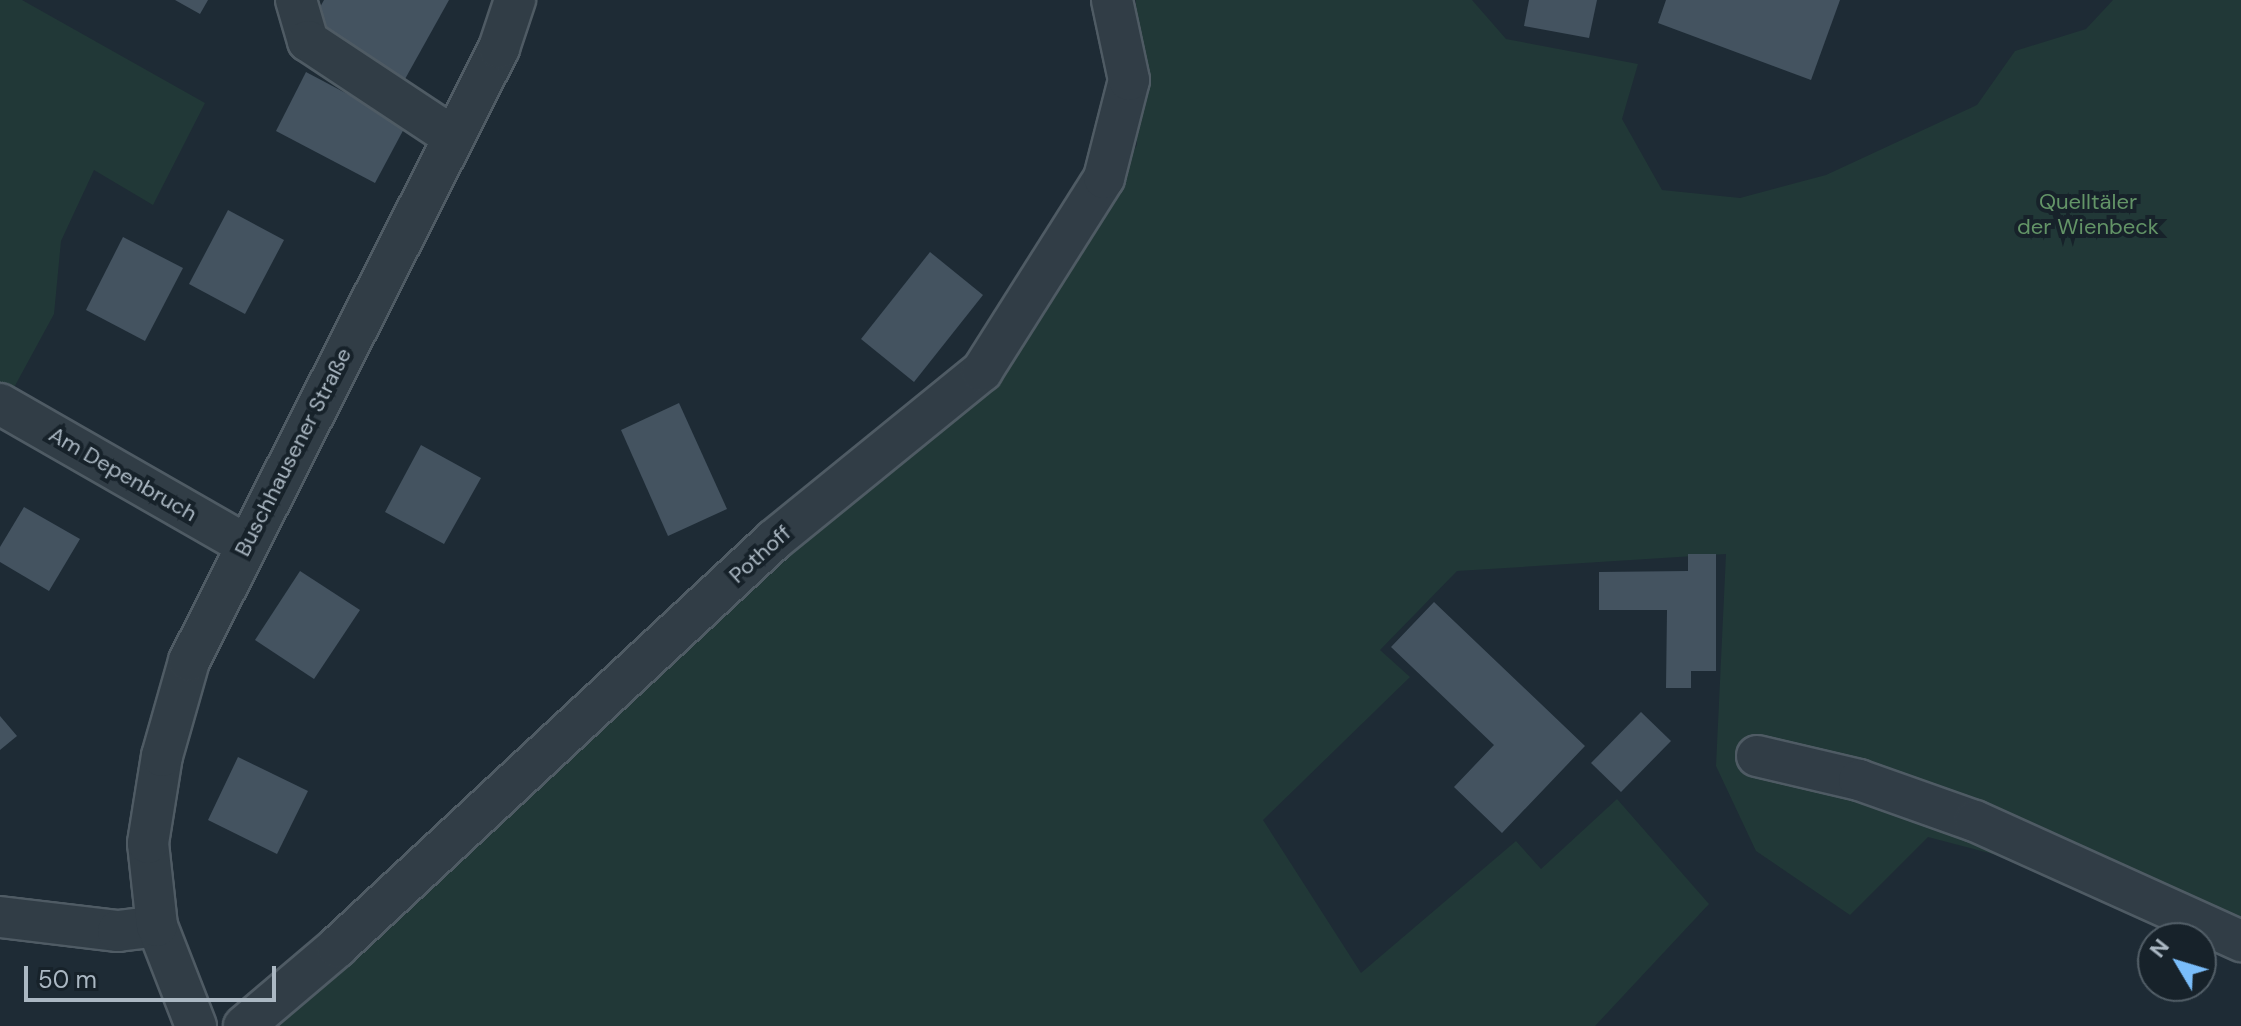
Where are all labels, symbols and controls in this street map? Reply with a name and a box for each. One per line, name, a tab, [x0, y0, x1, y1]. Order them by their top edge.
park label: Quelltäler der Wienbeck	[2017, 188, 2159, 240]
street label: Buschhausener Straße	[229, 343, 357, 561]
street label: Am Depenbruch	[44, 421, 202, 527]
street label: Pothoff	[724, 519, 796, 589]
north arrow	[2137, 922, 2217, 1002]
text: N	[2143, 933, 2176, 963]
scale bar	[28, 950, 280, 1000]
text: 50 m	[38, 964, 97, 995]

